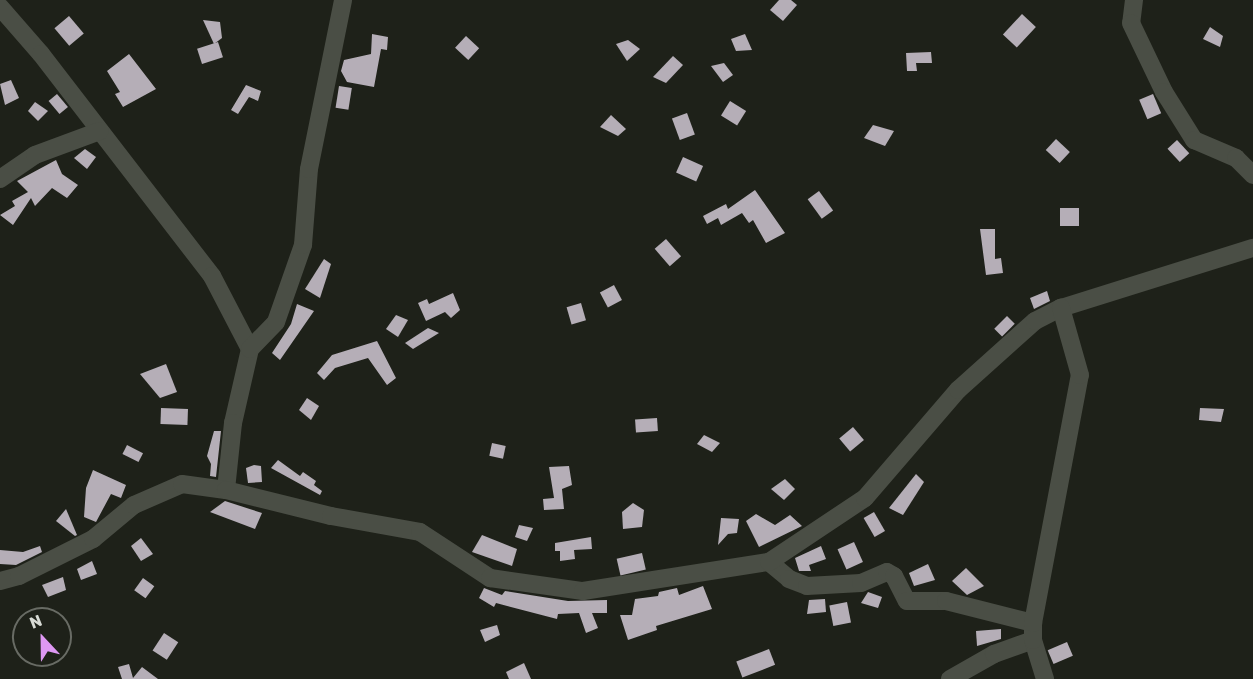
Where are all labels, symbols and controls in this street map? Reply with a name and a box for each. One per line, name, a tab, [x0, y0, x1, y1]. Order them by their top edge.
north arrow	[12, 607, 72, 667]
text: N	[27, 611, 45, 633]

